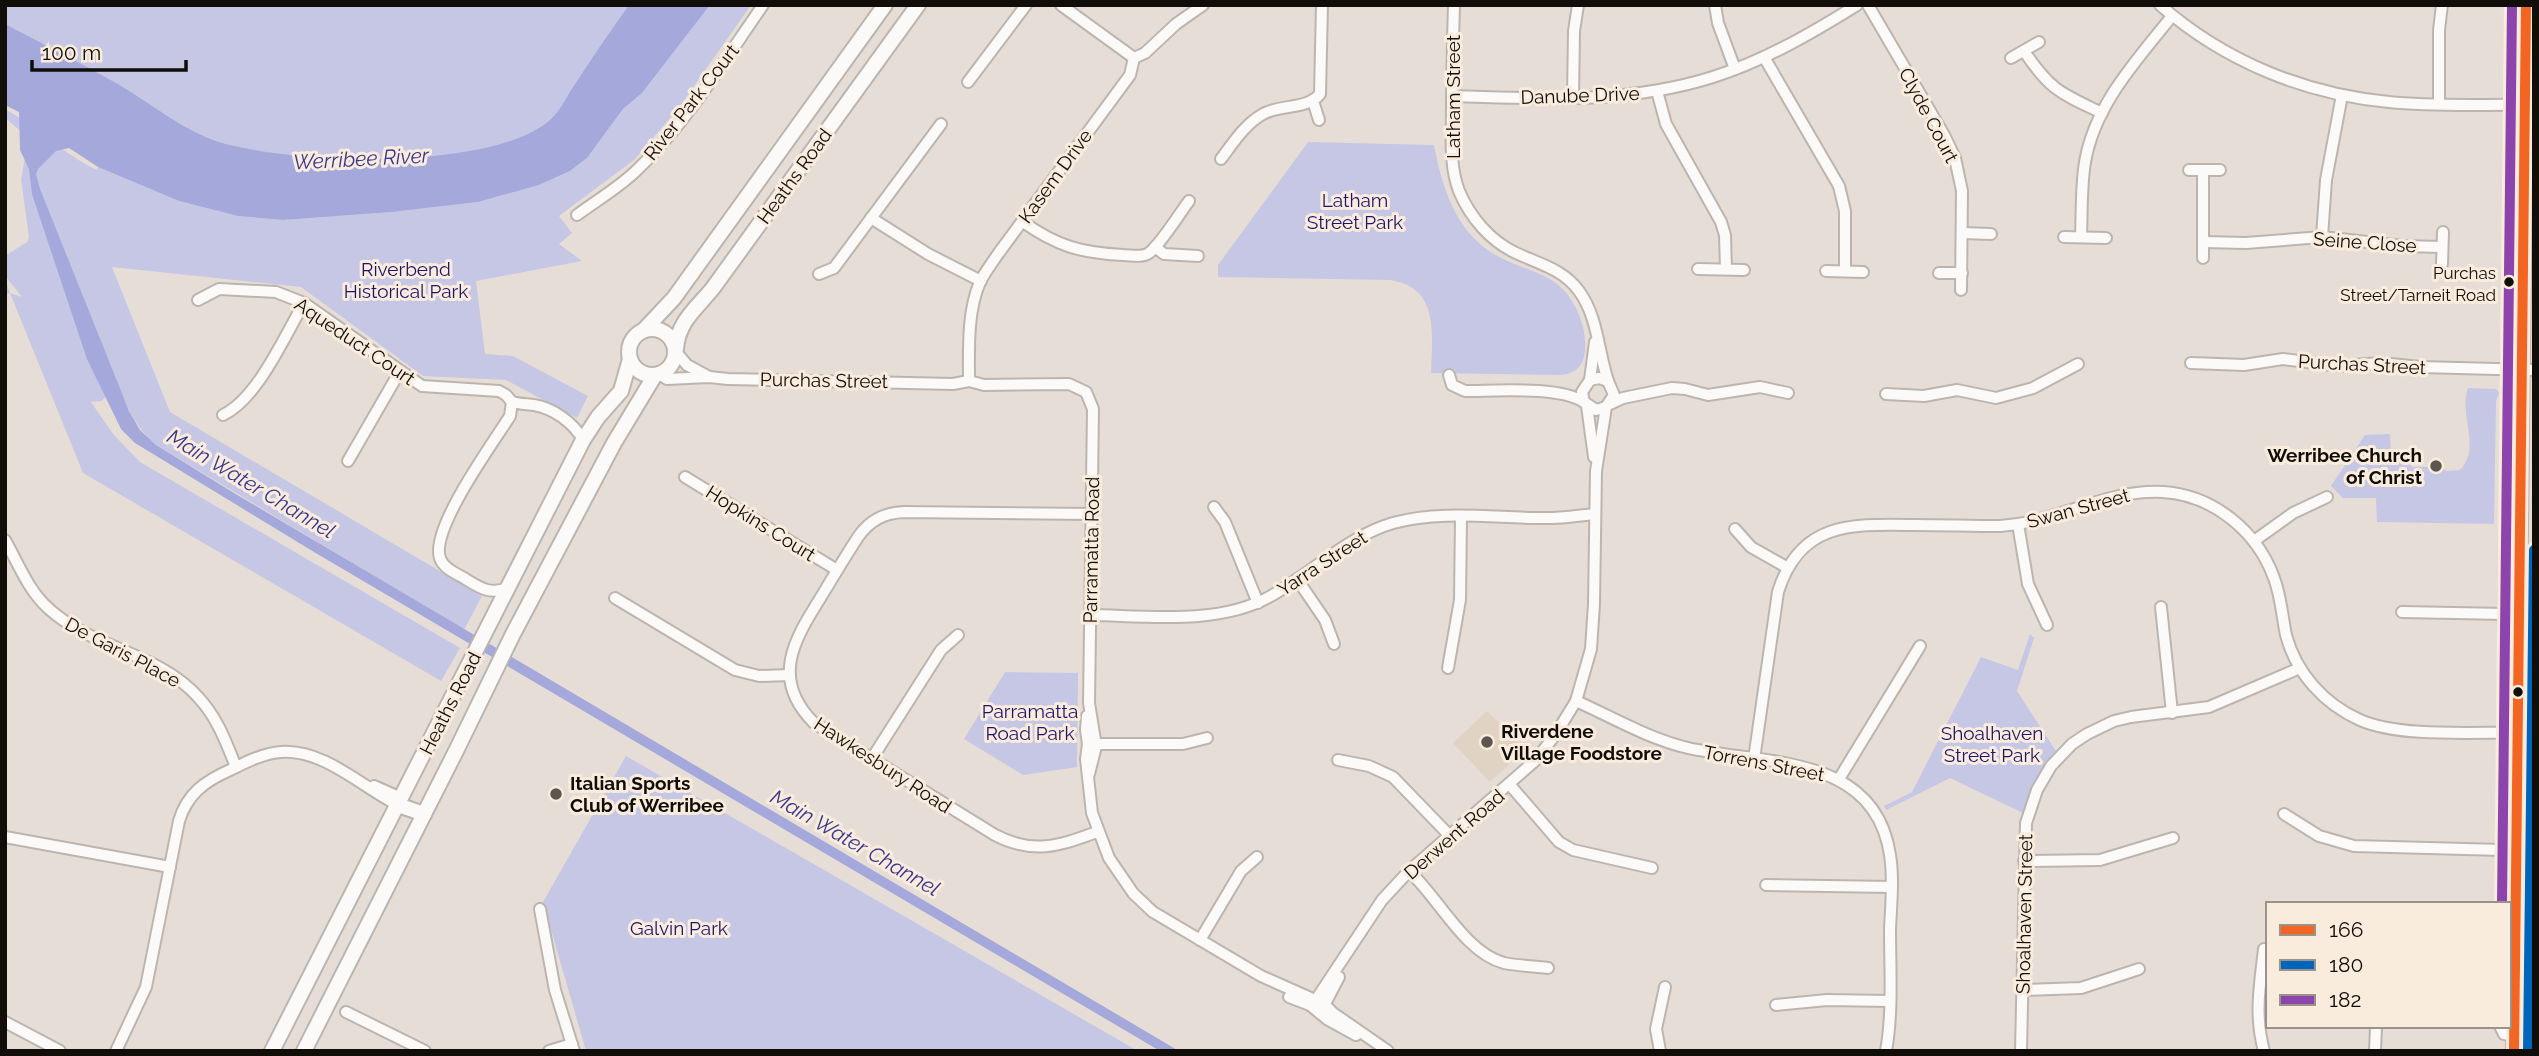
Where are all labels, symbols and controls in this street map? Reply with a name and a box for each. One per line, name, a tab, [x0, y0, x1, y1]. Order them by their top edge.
scale bar	[32, 28, 186, 72]
street label: Latham Street	[1442, 34, 1464, 159]
street label: River Park Court	[639, 39, 743, 164]
text: 100 m	[42, 40, 101, 65]
street label: Clyde Court	[1895, 64, 1963, 167]
street label: Danube Drive	[1520, 82, 1640, 108]
street label: Heaths Road	[752, 124, 836, 228]
street label: Kasem Drive	[1014, 125, 1096, 227]
water label: Werribee River	[292, 142, 430, 175]
park label: Latham Street Park	[1307, 189, 1403, 233]
street label: Seine Close	[2312, 227, 2418, 257]
park label: Riverbend Historical Park	[344, 258, 468, 302]
place label: Purchas Street/Tarneit Road	[2340, 263, 2496, 305]
marker: Purchas Street/Tarneit Road	[2502, 275, 2516, 289]
street label: Aqueduct Court	[291, 293, 420, 390]
street label: Purchas Street	[2297, 350, 2427, 378]
street label: Purchas Street	[760, 368, 889, 392]
water label: Main Water Channel	[163, 424, 340, 543]
place label: Werribee Church of Christ	[2267, 444, 2423, 488]
marker: Werribee Church of Christ	[2428, 458, 2444, 474]
street label: Parramatta Road	[1079, 476, 1103, 624]
street label: Hopkins Court	[702, 481, 820, 566]
street label: Swan Street	[2024, 484, 2132, 532]
street label: Yarra Street	[1273, 526, 1371, 600]
street label: De Garis Place	[62, 612, 184, 692]
street label: Heaths Road	[415, 648, 485, 758]
unlabelled marker	[2511, 685, 2525, 699]
park label: Parramatta Road Park	[982, 700, 1078, 744]
street label: Hawkesbury Road	[810, 712, 956, 818]
place label: Riverdene Village Foodstore	[1501, 720, 1662, 764]
park label: Shoalhaven Street Park	[1941, 722, 2043, 766]
marker: Riverdene Village Foodstore	[1479, 734, 1495, 750]
street label: Torrens Street	[1702, 740, 1827, 786]
place label: Italian Sports Club of Werribee	[570, 772, 724, 816]
water label: Main Water Channel	[766, 784, 944, 901]
street label: Derwent Road	[1399, 785, 1509, 883]
marker: Italian Sports Club of Werribee	[548, 786, 564, 802]
street label: Shoalhaven Street	[2012, 833, 2036, 994]
legend	[2266, 902, 2511, 1028]
park label: Galvin Park	[630, 917, 728, 939]
text: 166	[2329, 917, 2363, 942]
text: 180	[2329, 952, 2363, 977]
text: 182	[2329, 987, 2361, 1012]

